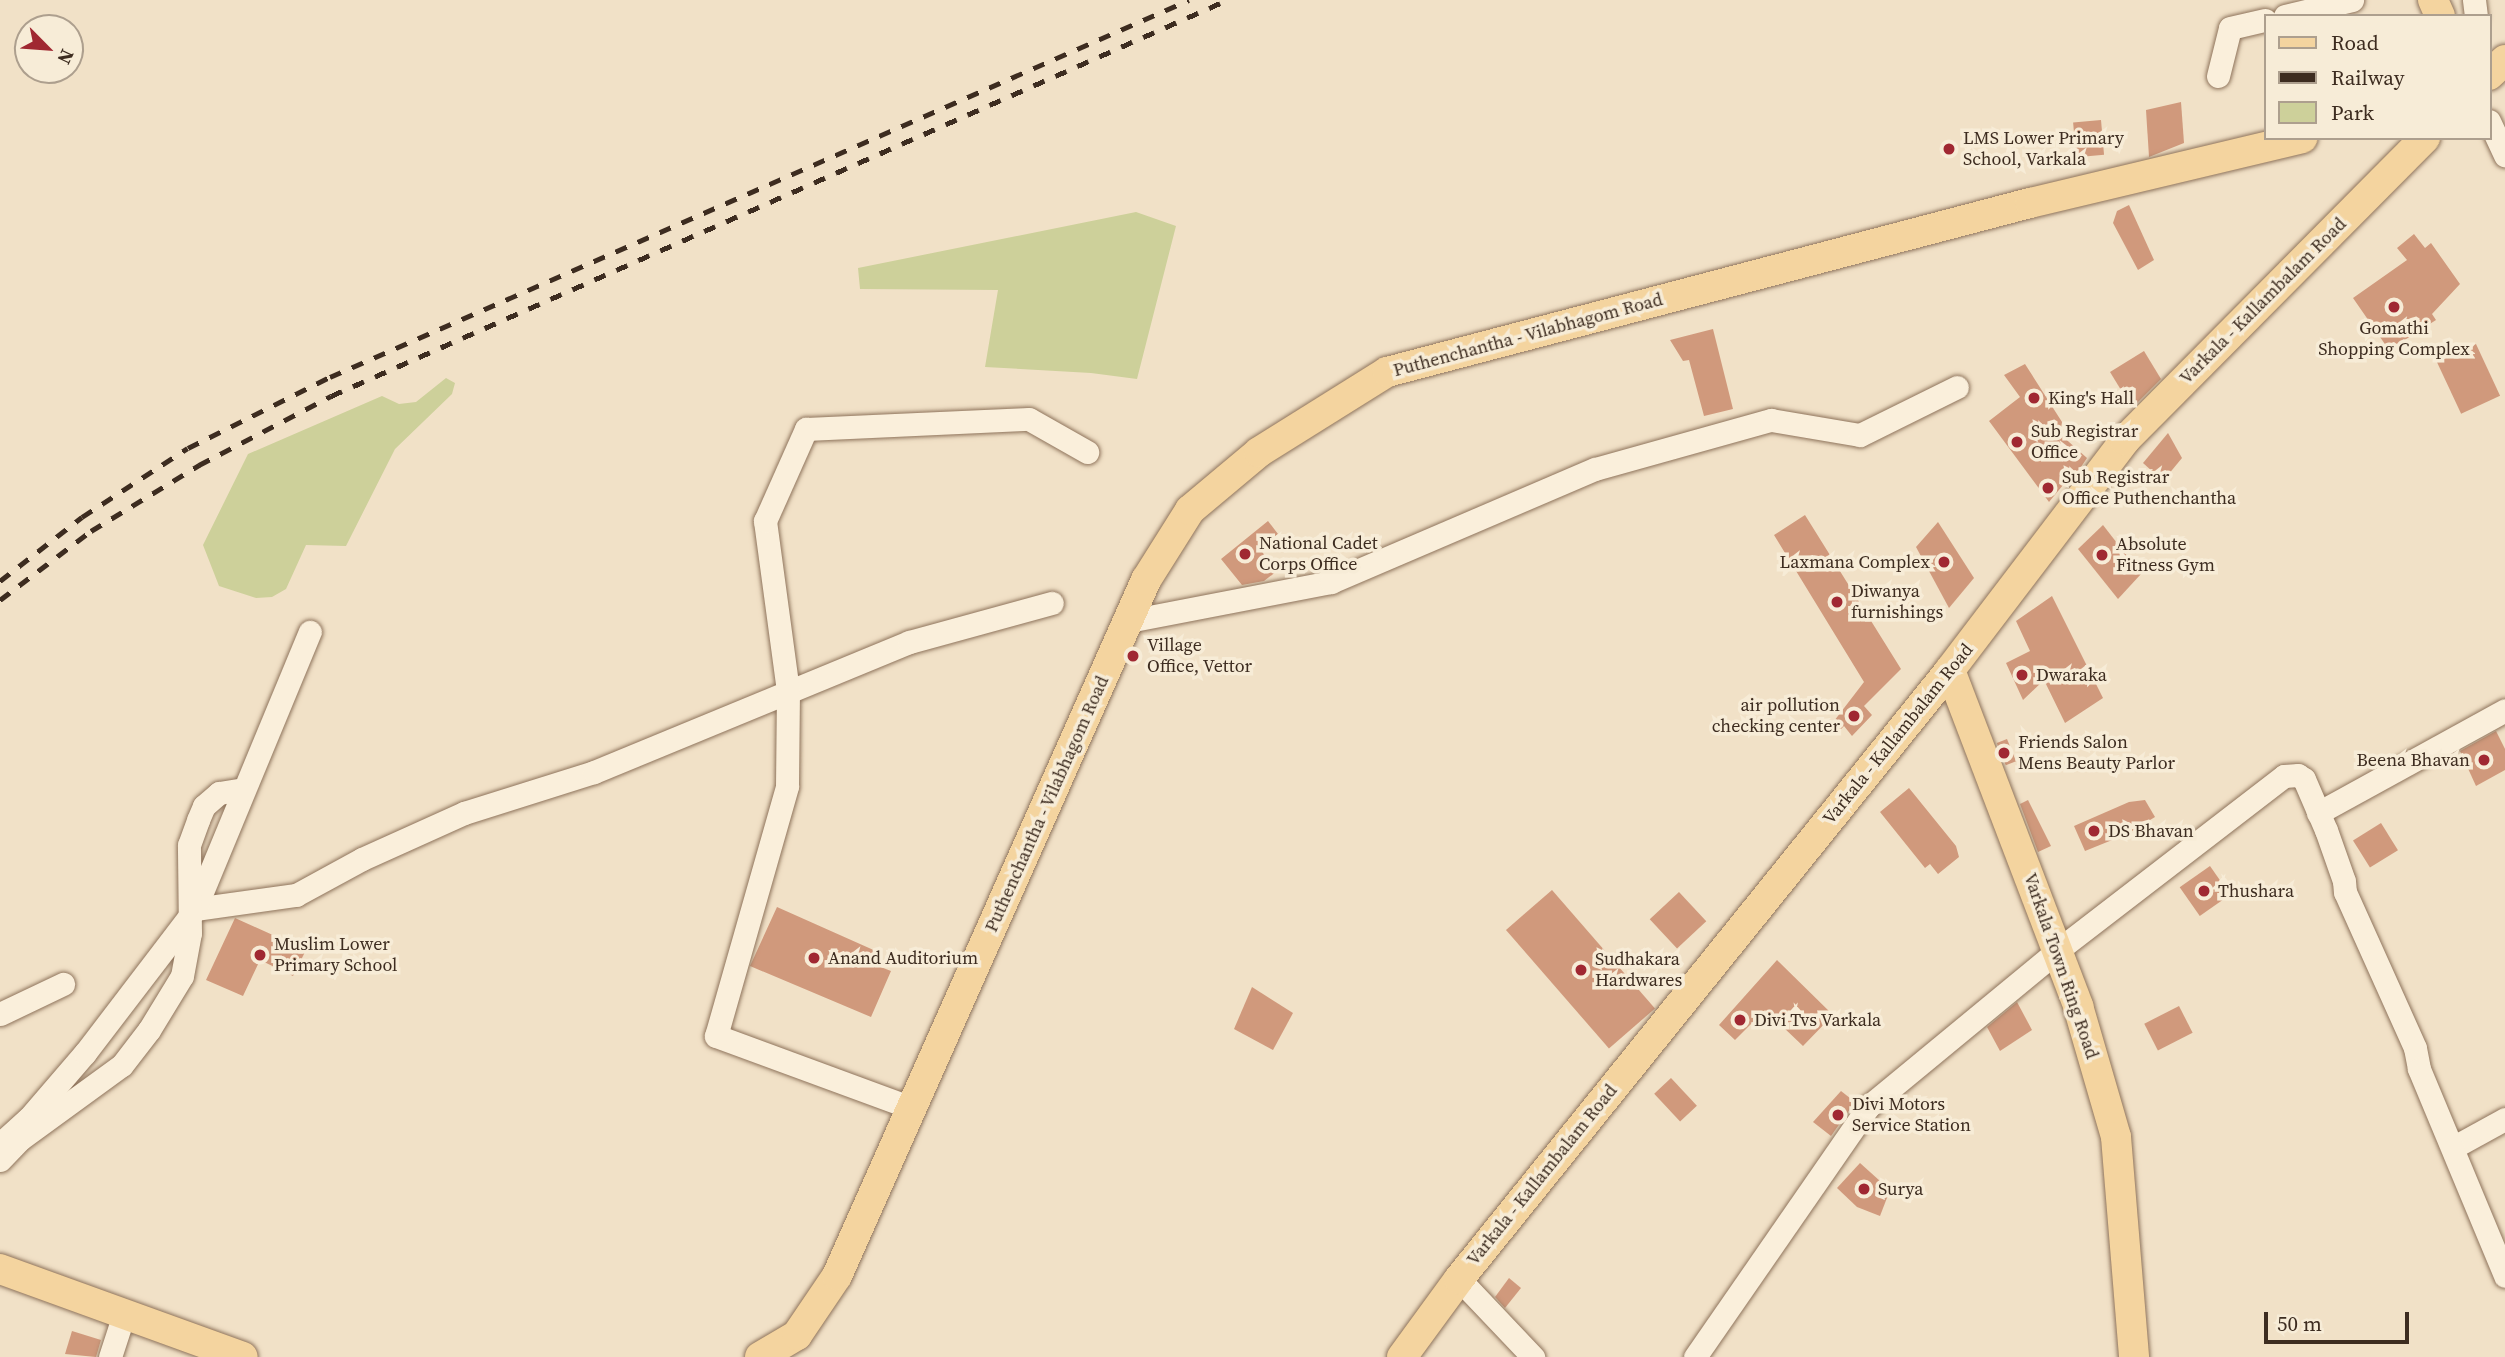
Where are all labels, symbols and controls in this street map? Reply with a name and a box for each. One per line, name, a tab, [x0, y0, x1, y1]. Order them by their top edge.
north arrow	[14, 14, 84, 84]
legend	[2264, 14, 2491, 140]
text: Road	[2331, 28, 2379, 57]
text: N	[52, 45, 81, 69]
text: Railway	[2331, 63, 2405, 92]
text: Park	[2331, 98, 2374, 127]
place label: LMS Lower Primary School, Varkala	[1963, 128, 2124, 170]
marker: LMS Lower Primary School, Varkala	[1941, 141, 1957, 157]
street label: Varkala - Kallambalam Road	[2175, 213, 2351, 389]
street label: Puthenchantha - Vilabhagom Road	[1391, 289, 1665, 381]
marker: Gomathi Shopping Complex	[2386, 299, 2402, 315]
place label: Gomathi Shopping Complex	[2318, 318, 2470, 360]
place label: King's Hall	[2048, 387, 2134, 409]
marker: King's Hall	[2026, 390, 2042, 406]
place label: Sub Registrar Office	[2031, 421, 2138, 464]
marker: Sub Registrar Office	[2009, 434, 2025, 450]
place label: Sub Registrar Office Puthenchantha	[2062, 467, 2236, 510]
marker: Sub Registrar Office Puthenchantha	[2040, 480, 2056, 496]
place label: National Cadet Corps Office	[1259, 533, 1378, 576]
place label: Absolute Fitness Gym	[2116, 534, 2215, 576]
marker: National Cadet Corps Office	[1237, 546, 1253, 562]
marker: Absolute Fitness Gym	[2094, 547, 2110, 563]
place label: Laxmana Complex	[1780, 551, 1930, 573]
marker: Laxmana Complex	[1936, 554, 1952, 570]
place label: Diwanya furnishings	[1851, 581, 1943, 624]
marker: Diwanya furnishings	[1829, 594, 1845, 610]
place label: Village Office, Vettor	[1147, 635, 1253, 678]
street label: Varkala - Kallambalam Road	[1818, 639, 1978, 829]
marker: Village Office, Vettor	[1125, 648, 1141, 664]
place label: Dwaraka	[2036, 664, 2107, 686]
marker: Dwaraka	[2014, 667, 2030, 683]
street label: Puthenchantha - Vilabhagom Road	[980, 672, 1114, 936]
place label: air pollution checking center	[1712, 695, 1840, 738]
marker: air pollution checking center	[1846, 708, 1862, 724]
place label: Friends Salon Mens Beauty Parlor	[2018, 732, 2175, 774]
marker: Friends Salon Mens Beauty Parlor	[1996, 745, 2012, 761]
place label: Beena Bhavan	[2357, 749, 2470, 771]
marker: Beena Bhavan	[2476, 752, 2492, 768]
place label: DS Bhavan	[2108, 820, 2194, 842]
marker: DS Bhavan	[2086, 823, 2102, 839]
street label: Varkala Town Ring Road	[2019, 870, 2103, 1062]
place label: Thushara	[2218, 880, 2294, 902]
marker: Thushara	[2196, 883, 2212, 899]
place label: Muslim Lower Primary School	[274, 934, 397, 976]
marker: Muslim Lower Primary School	[252, 947, 268, 963]
place label: Anand Auditorium	[828, 947, 978, 969]
place label: Sudhakara Hardwares	[1595, 949, 1682, 992]
marker: Anand Auditorium	[806, 950, 822, 966]
marker: Sudhakara Hardwares	[1573, 962, 1589, 978]
place label: Divi Tvs Varkala	[1754, 1009, 1882, 1031]
marker: Divi Tvs Varkala	[1732, 1012, 1748, 1028]
street label: Varkala - Kallambalam Road	[1462, 1080, 1622, 1270]
place label: Divi Motors Service Station	[1852, 1094, 1971, 1136]
marker: Divi Motors Service Station	[1830, 1107, 1846, 1123]
place label: Surya	[1878, 1178, 1923, 1200]
marker: Surya	[1856, 1181, 1872, 1197]
scale bar	[2267, 1298, 2412, 1342]
text: 50 m	[2277, 1309, 2322, 1338]

